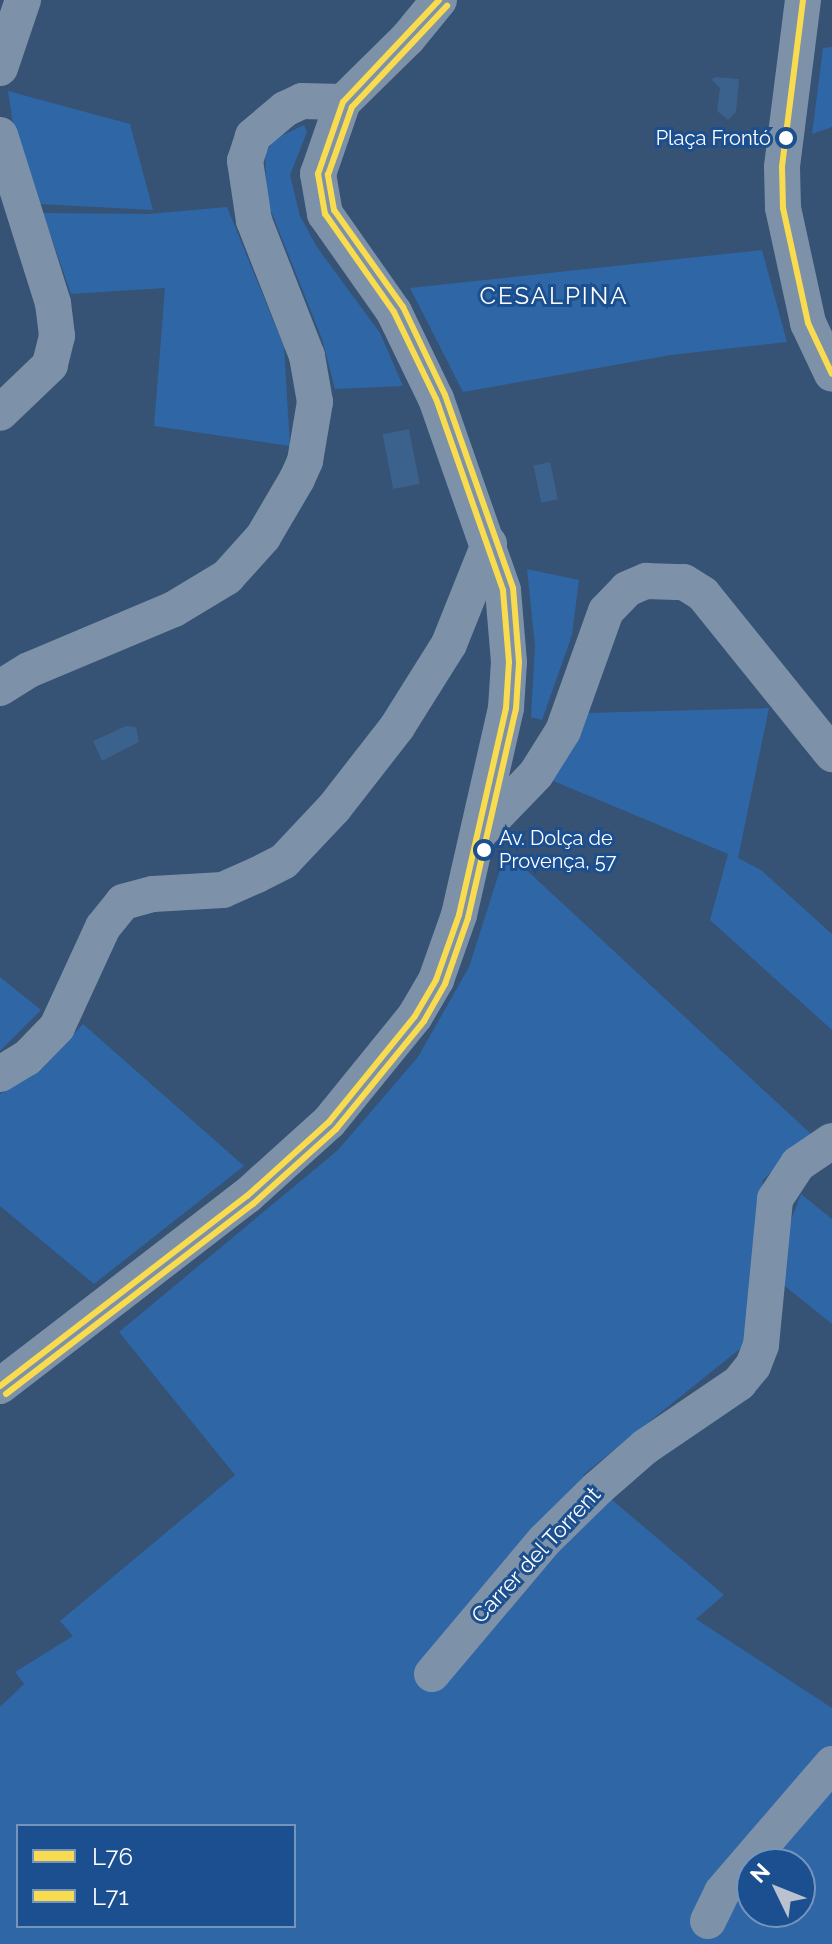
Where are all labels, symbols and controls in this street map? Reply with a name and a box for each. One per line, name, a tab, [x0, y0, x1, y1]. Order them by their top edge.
place label: Plaça Frontó	[656, 126, 771, 150]
marker: Plaça Frontó	[778, 130, 794, 146]
district label: CESALPINA	[479, 282, 629, 310]
place label: Av. Dolça de Provença, 57	[499, 826, 616, 873]
marker: Av. Dolça de Provença, 57	[476, 842, 492, 858]
street label: Carrer del Torrent	[465, 1481, 607, 1629]
legend	[16, 1824, 296, 1928]
text: L76	[92, 1842, 133, 1871]
north arrow	[736, 1848, 816, 1928]
text: N	[745, 1858, 775, 1888]
text: L71	[92, 1882, 129, 1911]

